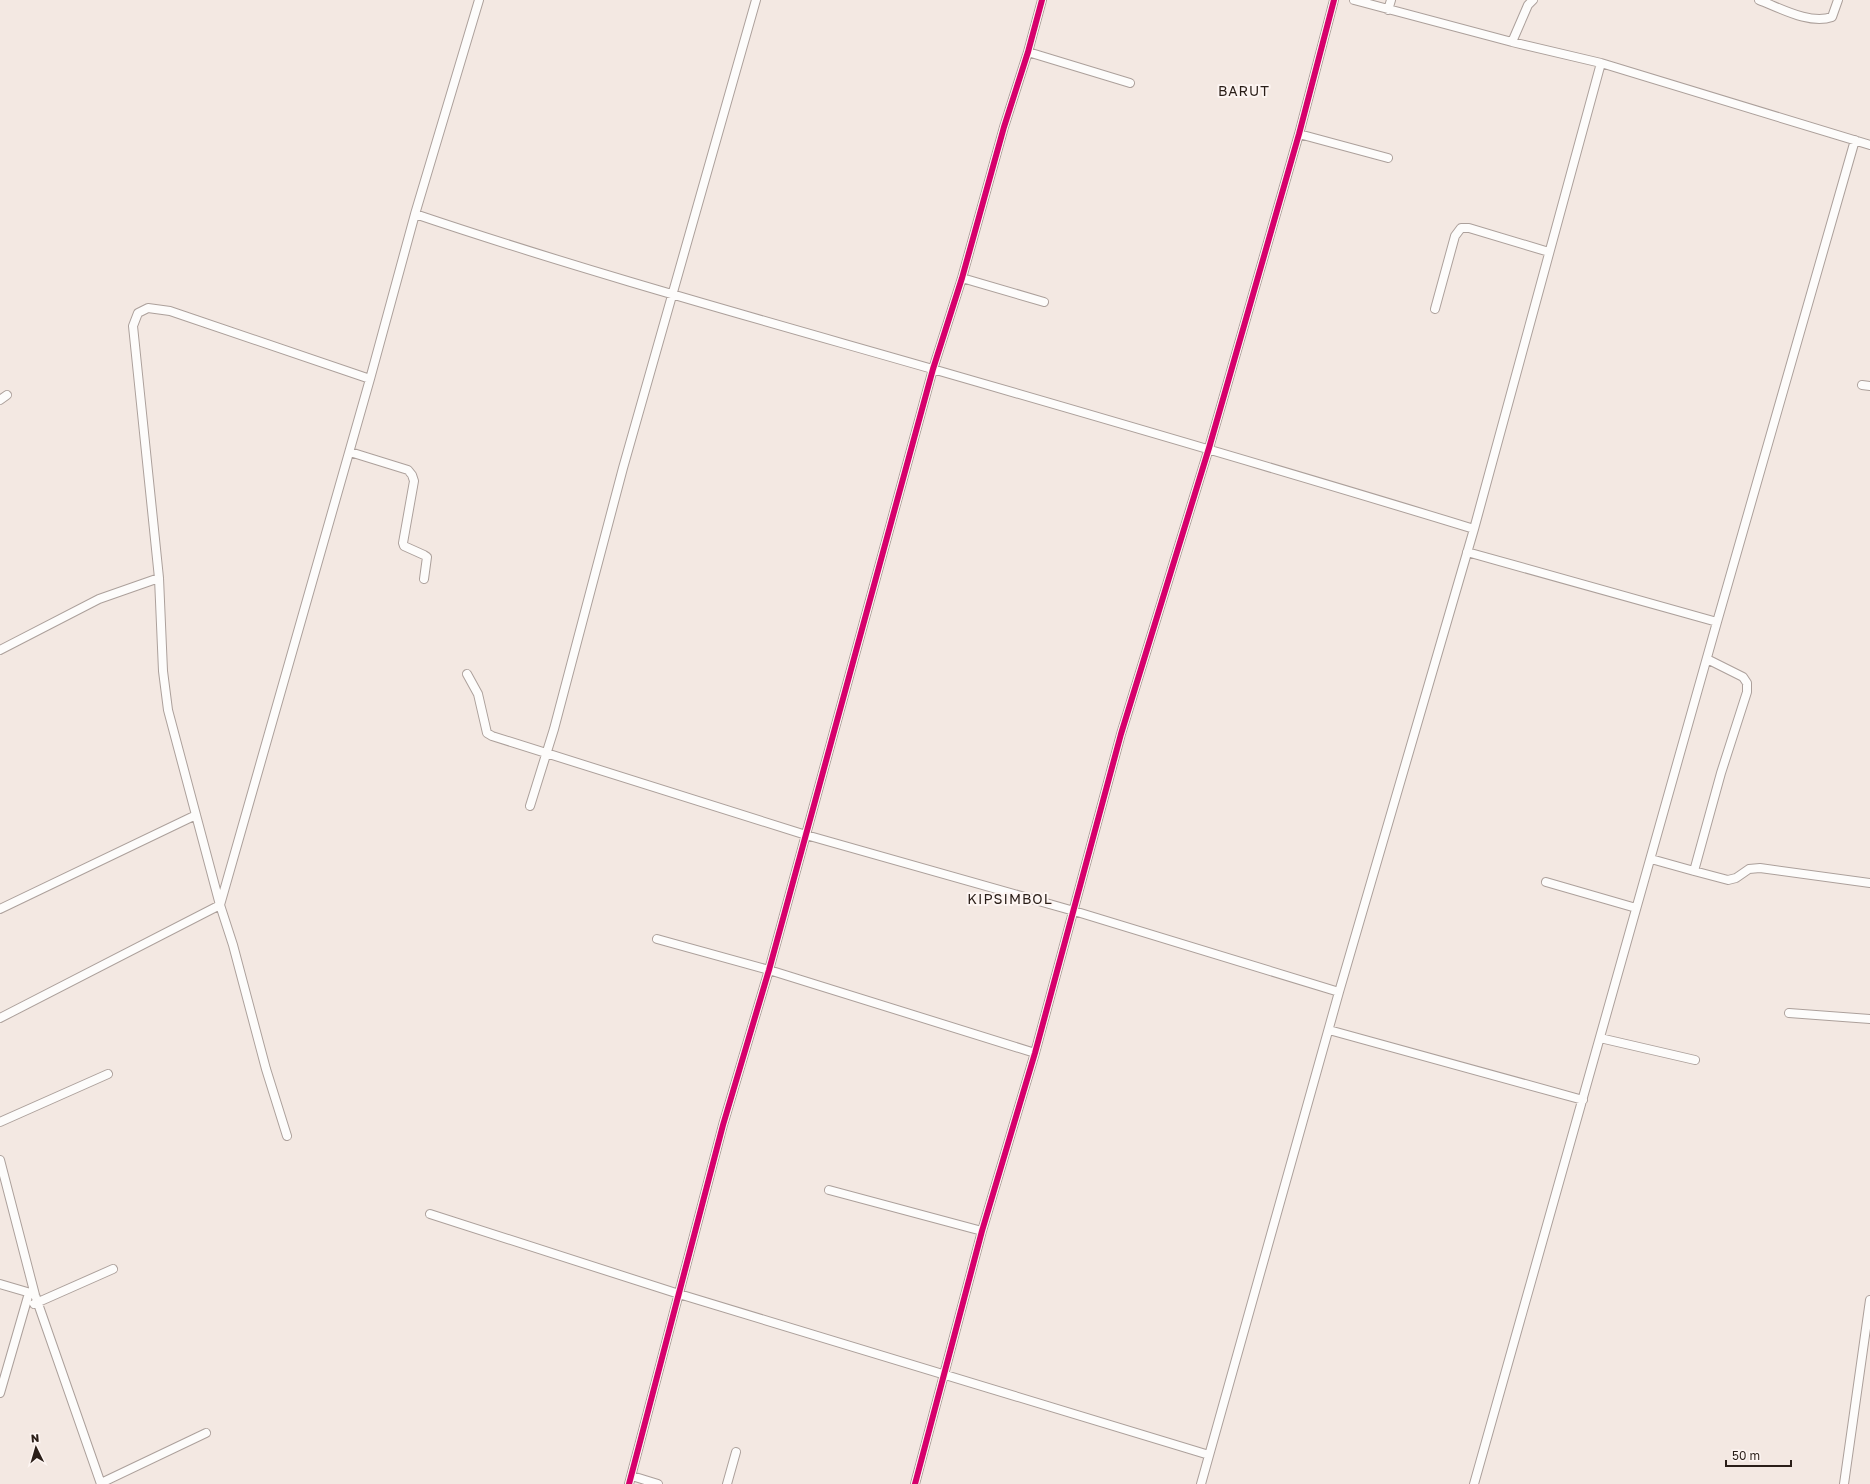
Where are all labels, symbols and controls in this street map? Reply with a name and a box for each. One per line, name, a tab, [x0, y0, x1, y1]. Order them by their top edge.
district label: BARUT	[1218, 82, 1270, 99]
district label: KIPSIMBOL	[967, 890, 1053, 907]
north arrow	[16, 1428, 56, 1468]
text: N	[30, 1431, 40, 1444]
scale bar	[1726, 1442, 1791, 1468]
text: 50 m	[1732, 1448, 1760, 1463]

